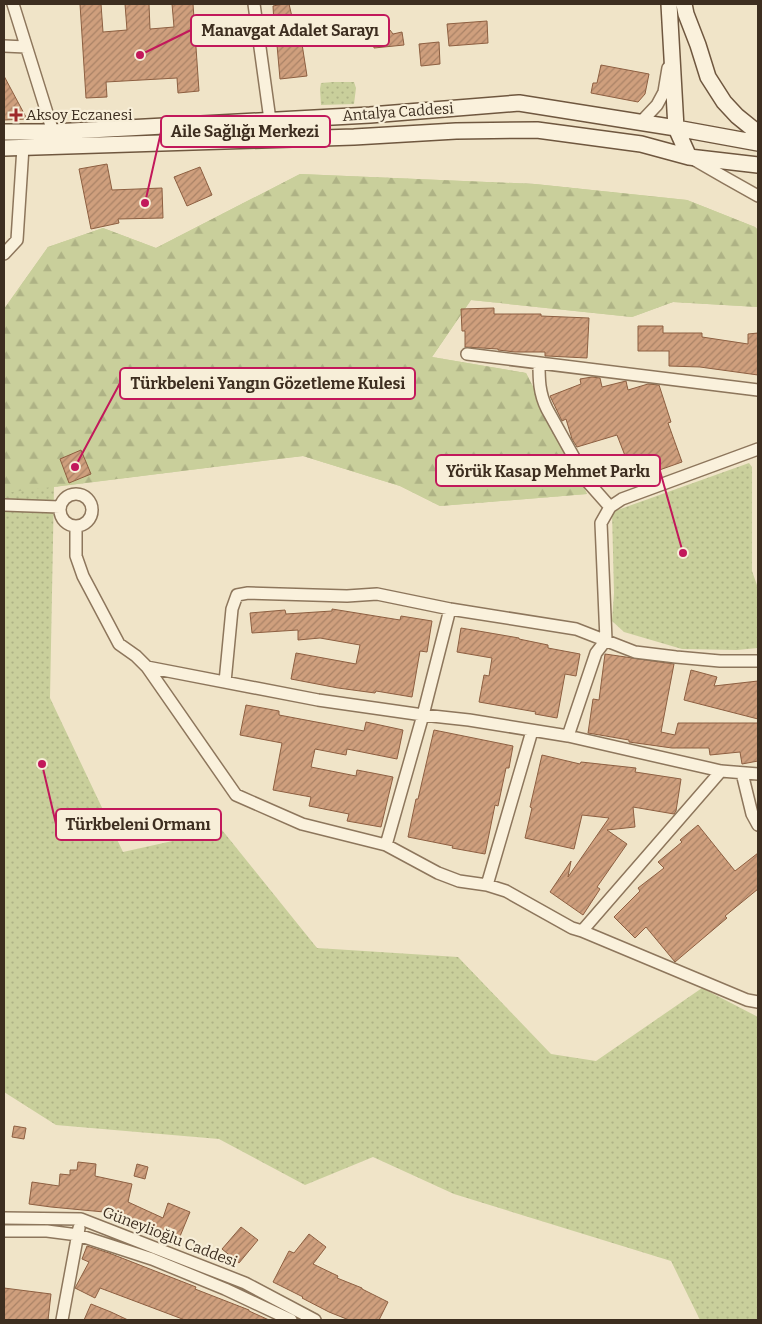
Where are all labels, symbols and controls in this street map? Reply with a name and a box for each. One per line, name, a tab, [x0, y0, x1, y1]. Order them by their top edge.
callout: Manavgat Adalet Sarayı	[191, 15, 389, 46]
text: Manavgat Adalet Sarayı	[201, 21, 379, 40]
street label: Antalya Caddesi	[342, 99, 455, 125]
place label: Aksoy Eczanesi	[26, 106, 133, 124]
marker: Aksoy Eczanesi	[10, 109, 22, 121]
callout: Aile Sağlığı Merkezi	[161, 116, 330, 147]
text: Aile Sağlığı Merkezi	[171, 122, 319, 141]
callout: Türkbeleni Yangın Gözetleme Kulesi	[120, 368, 415, 399]
text: Türkbeleni Yangın Gözetleme Kulesi	[131, 374, 405, 393]
callout: Yörük Kasap Mehmet Parkı	[436, 455, 660, 486]
text: Yörük Kasap Mehmet Parkı	[446, 462, 650, 481]
callout: Türkbeleni Ormanı	[56, 809, 221, 840]
text: Türkbeleni Ormanı	[65, 815, 211, 834]
street label: Güneylioğlu Caddesi	[100, 1203, 240, 1271]

